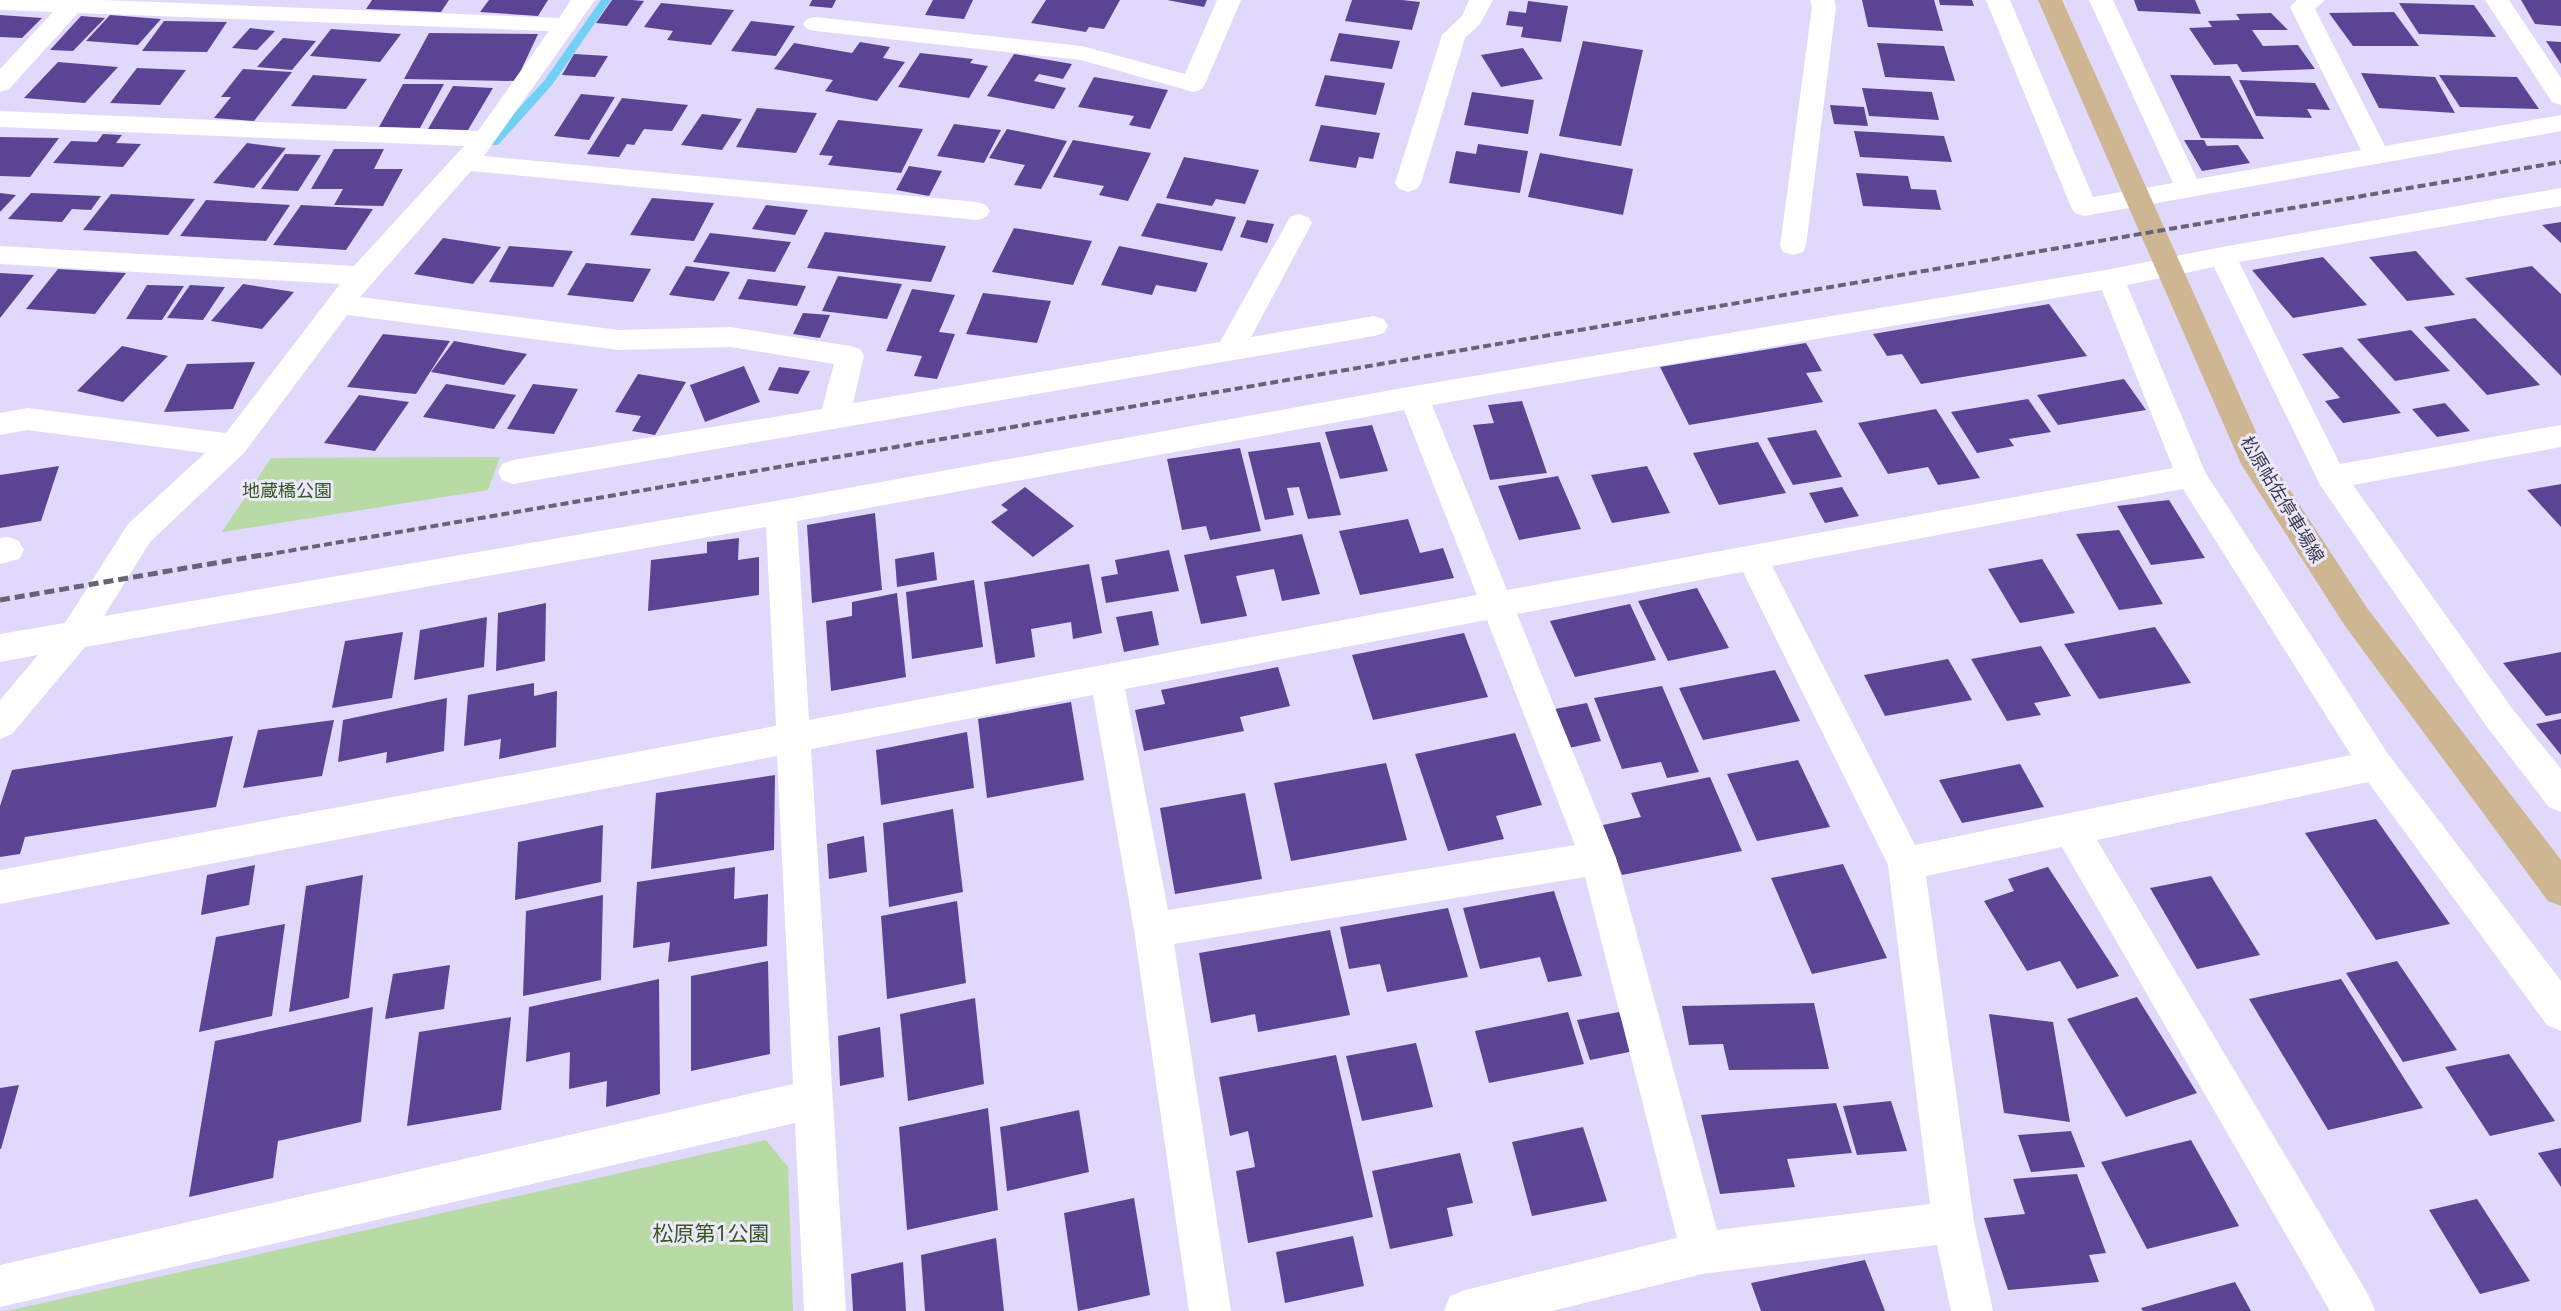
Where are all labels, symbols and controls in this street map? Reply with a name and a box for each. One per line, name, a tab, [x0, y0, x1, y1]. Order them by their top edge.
street label: 松原帖佐停車場線	[2236, 431, 2330, 567]
park label: 地蔵橋公園	[242, 478, 332, 502]
park label: 松原第1公園	[652, 1219, 770, 1247]

